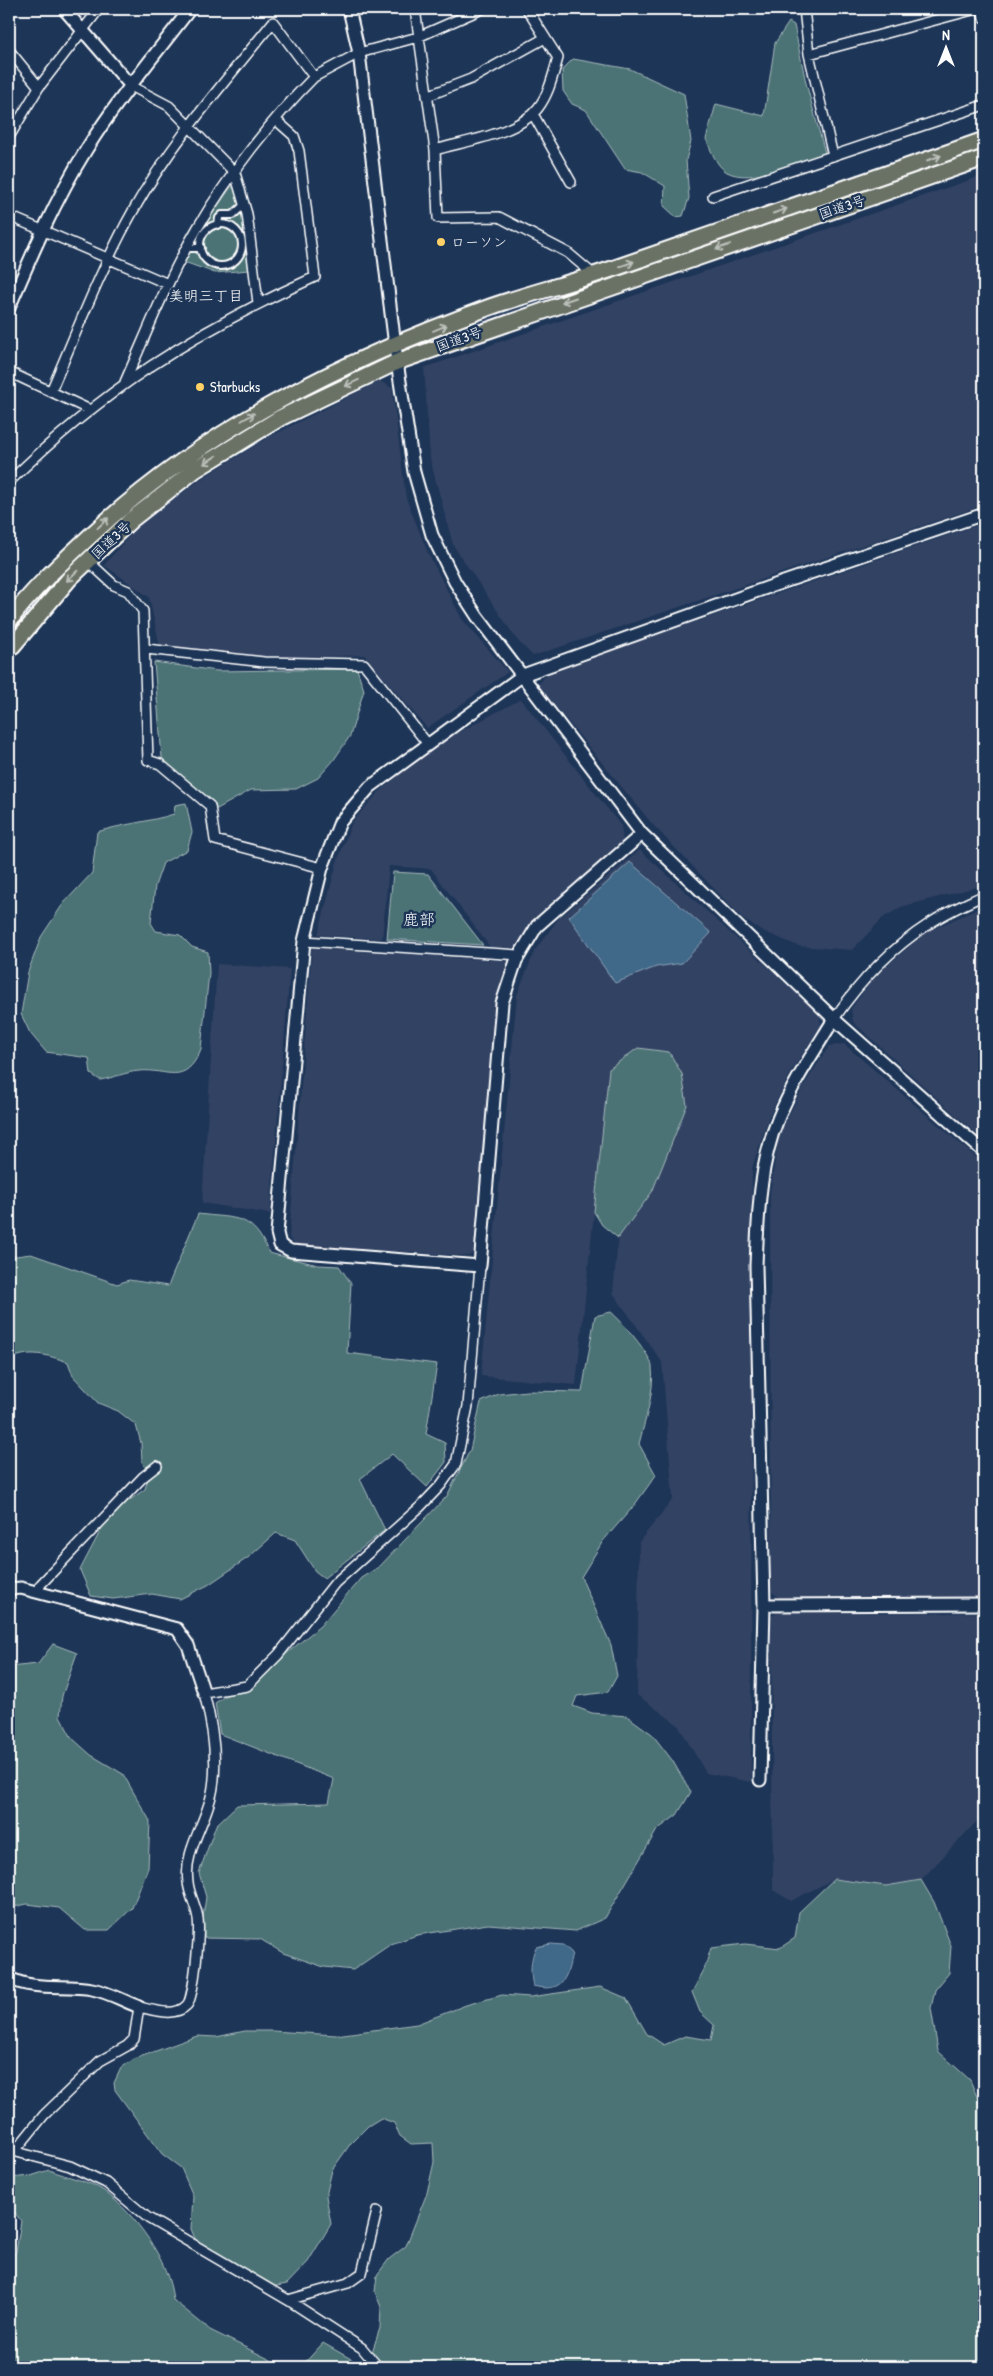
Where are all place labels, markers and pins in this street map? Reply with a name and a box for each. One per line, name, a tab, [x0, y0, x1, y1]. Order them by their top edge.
place label: ローソン	[451, 232, 507, 251]
marker: ローソン	[435, 236, 447, 248]
place label: Starbucks	[210, 377, 260, 396]
marker: Starbucks	[194, 381, 206, 393]

